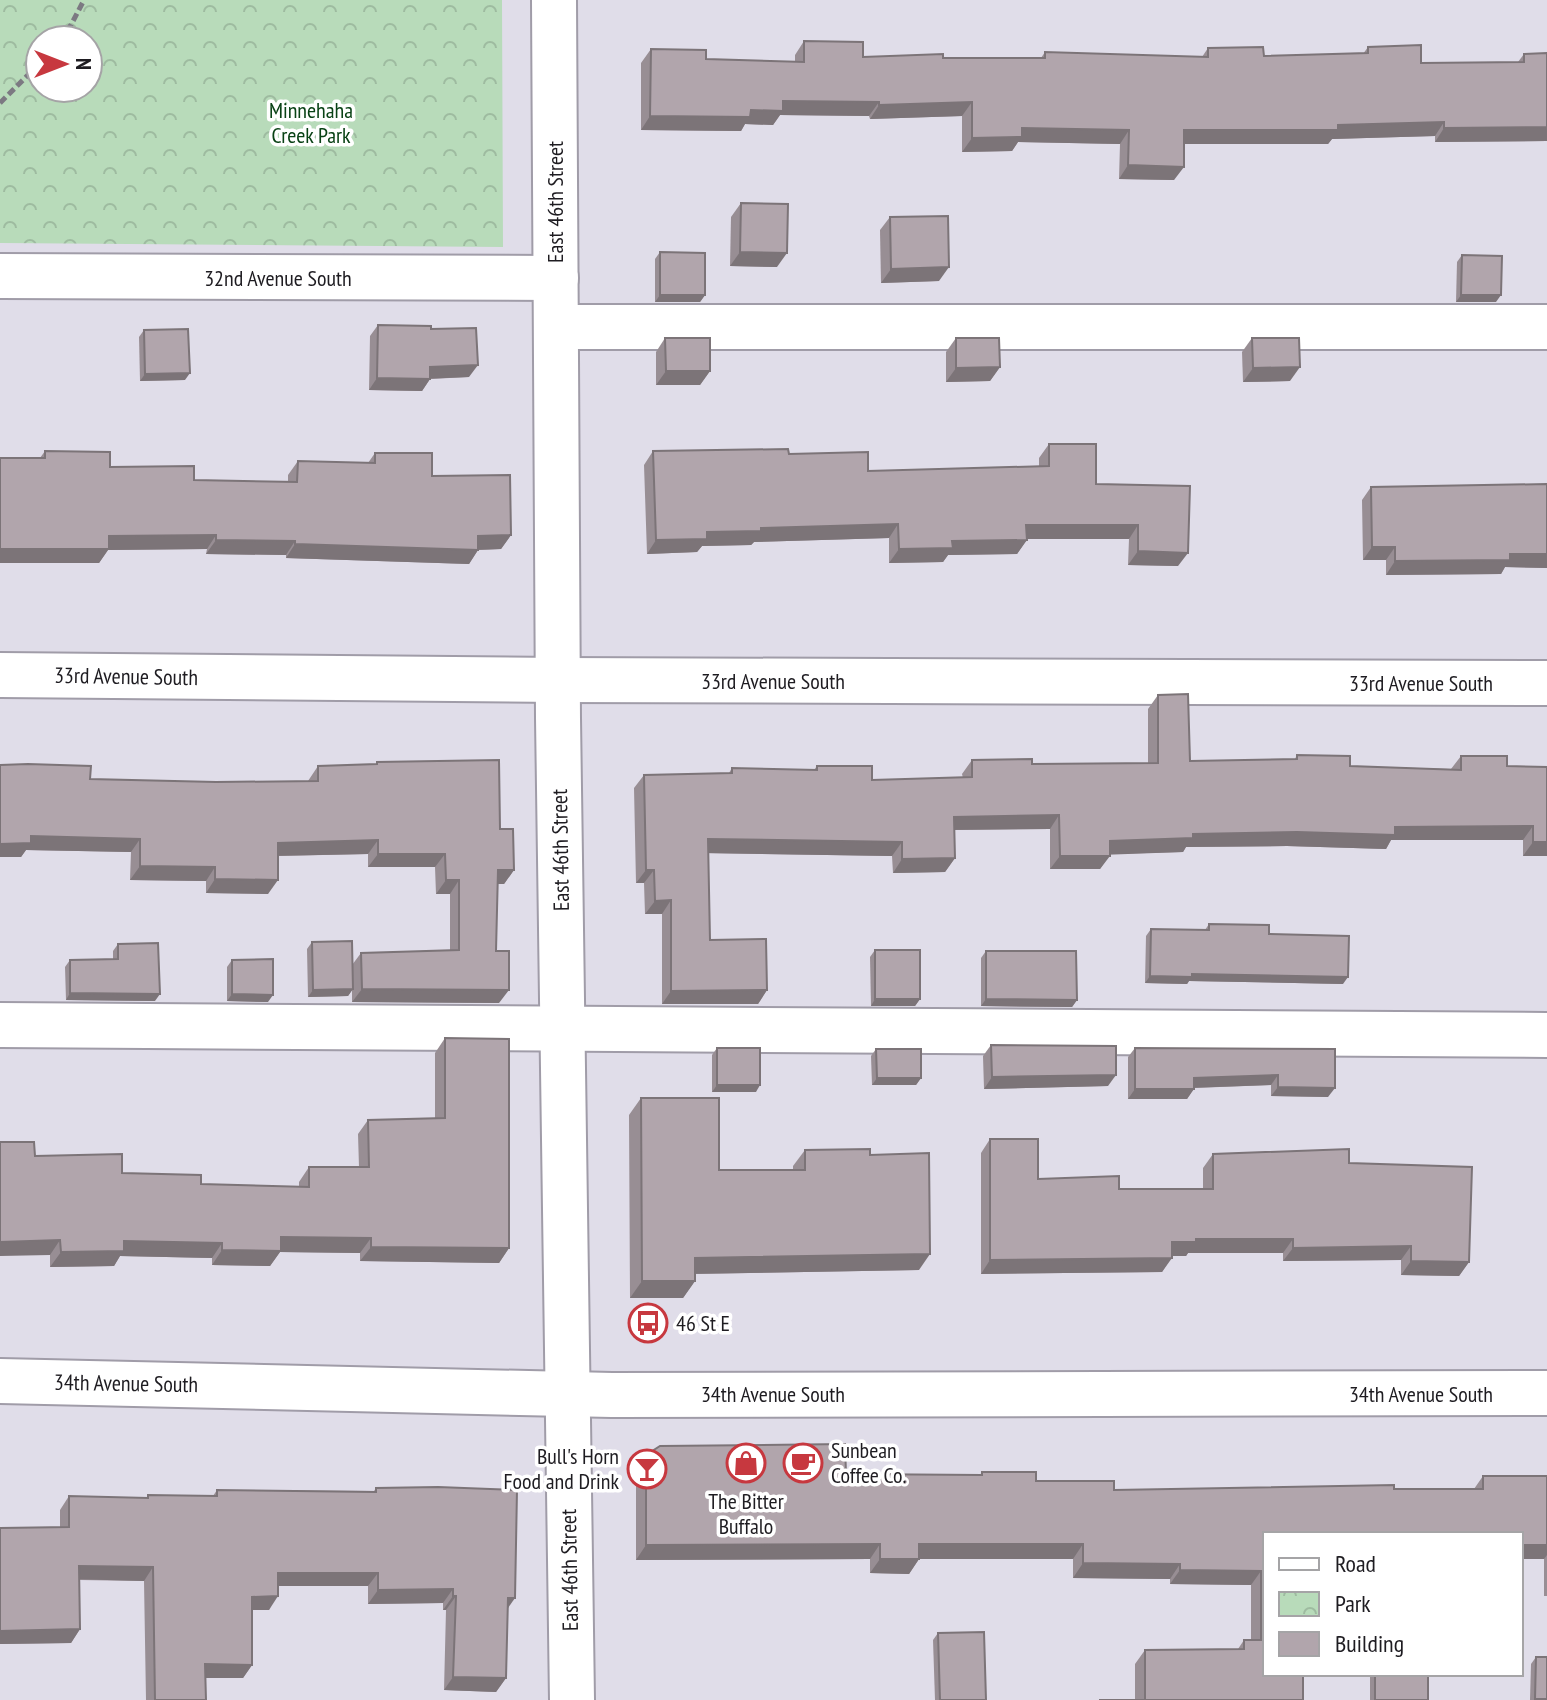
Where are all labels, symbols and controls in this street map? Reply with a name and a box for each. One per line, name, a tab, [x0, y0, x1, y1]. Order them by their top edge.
north arrow	[24, 24, 104, 104]
text: N	[70, 58, 98, 70]
park label: Minnehaha Creek Park	[269, 96, 353, 149]
street label: East 46th Street	[541, 141, 569, 263]
street label: 32nd Avenue South	[204, 264, 352, 292]
street label: 33rd Avenue South	[54, 661, 198, 691]
street label: 33rd Avenue South	[701, 667, 845, 695]
street label: 33rd Avenue South	[1349, 669, 1493, 697]
street label: East 46th Street	[545, 789, 575, 911]
bus stop icon: 46 St E	[627, 1302, 669, 1344]
place label: 46 St E	[676, 1309, 730, 1337]
street label: 34th Avenue South	[54, 1368, 198, 1398]
street label: 34th Avenue South	[701, 1380, 845, 1408]
street label: 34th Avenue South	[1349, 1380, 1493, 1408]
place label: Sunbean Coffee Co.	[831, 1436, 906, 1489]
place label: Bull's Horn Food and Drink	[504, 1442, 619, 1495]
shop icon: The Bitter Buffalo	[725, 1442, 767, 1484]
cafe icon: Sunbean Coffee Co.	[782, 1442, 824, 1484]
bar icon: Bull's Horn Food and Drink	[626, 1448, 668, 1490]
place label: The Bitter Buffalo	[708, 1487, 784, 1540]
street label: East 46th Street	[554, 1509, 584, 1631]
legend	[1263, 1532, 1523, 1676]
text: Road	[1335, 1548, 1376, 1579]
text: Park	[1335, 1588, 1371, 1619]
text: Building	[1335, 1628, 1404, 1659]

